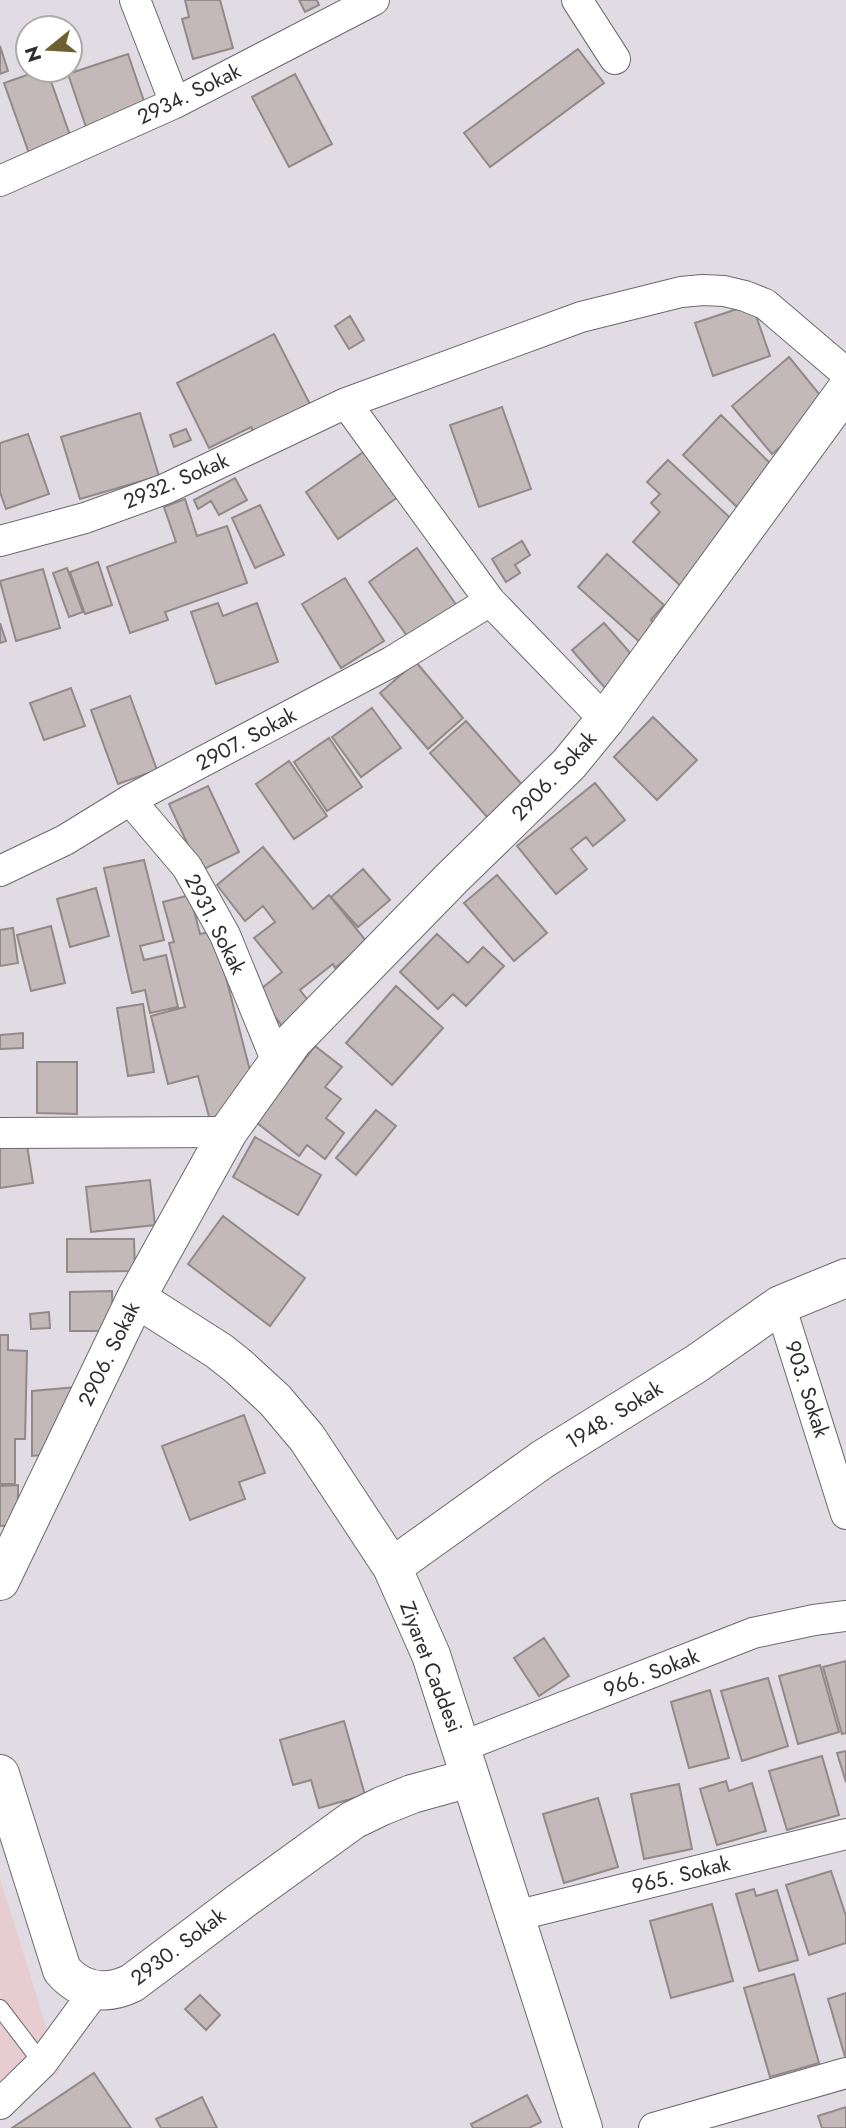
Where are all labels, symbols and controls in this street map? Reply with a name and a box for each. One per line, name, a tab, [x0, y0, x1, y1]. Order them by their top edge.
north arrow	[14, 14, 84, 84]
text: N	[18, 43, 48, 65]
street label: 2934. Sokak	[132, 56, 247, 132]
street label: 2932. Sokak	[119, 445, 234, 517]
street label: 2907. Sokak	[191, 700, 302, 778]
street label: 2906. Sokak	[505, 724, 604, 828]
street label: 2931. Sokak	[177, 869, 253, 980]
street label: 2906. Sokak	[71, 1296, 148, 1411]
street label: 903. Sokak	[777, 1337, 837, 1442]
street label: 1948. Sokak	[560, 1373, 669, 1457]
street label: Ziyaret Caddesi	[392, 1597, 470, 1737]
street label: 966. Sokak	[599, 1641, 704, 1705]
street label: 965. Sokak	[629, 1848, 734, 1902]
street label: 2930. Sokak	[124, 1901, 232, 1993]

